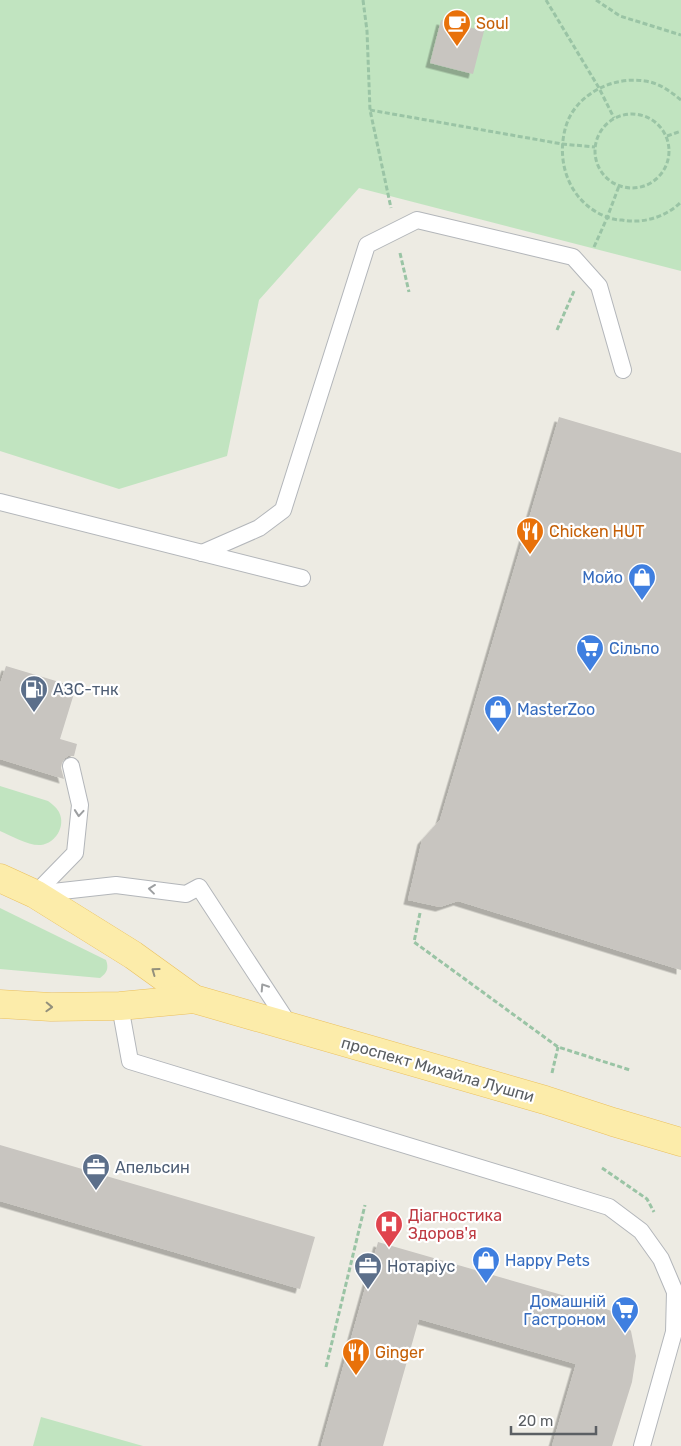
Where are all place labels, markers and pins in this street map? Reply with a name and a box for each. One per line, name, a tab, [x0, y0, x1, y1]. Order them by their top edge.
cafe icon: Soul	[442, 8, 472, 47]
place label: Soul	[476, 14, 509, 33]
restaurant icon: Chicken HUT	[515, 516, 545, 555]
place label: Chicken HUT	[549, 522, 644, 541]
shop icon: Мойо	[627, 562, 657, 601]
place label: Мойо	[582, 568, 623, 587]
supermarket icon: Сільпо	[575, 633, 605, 672]
place label: Сільпо	[609, 639, 659, 658]
fuel station icon: АЗС-тнк	[19, 674, 49, 713]
place label: АЗС-тнк	[53, 680, 119, 699]
shop icon: MasterZoo	[483, 694, 513, 733]
place label: MasterZoo	[517, 700, 595, 719]
office icon: Апельсин	[81, 1152, 111, 1191]
place label: Апельсин	[115, 1158, 190, 1177]
place label: Діагностика Здоров'я	[408, 1206, 502, 1243]
hospital icon: Діагностика Здоров'я	[374, 1209, 404, 1248]
shop icon: Happy Pets	[471, 1245, 501, 1284]
office icon: Нотаріус	[353, 1251, 383, 1290]
place label: Happy Pets	[505, 1251, 590, 1270]
place label: Нотаріус	[387, 1257, 456, 1276]
place label: Домашній Гастроном	[523, 1292, 606, 1329]
supermarket icon: Домашній Гастроном	[610, 1295, 640, 1334]
restaurant icon: Ginger	[341, 1337, 371, 1376]
place label: Ginger	[375, 1343, 424, 1362]

